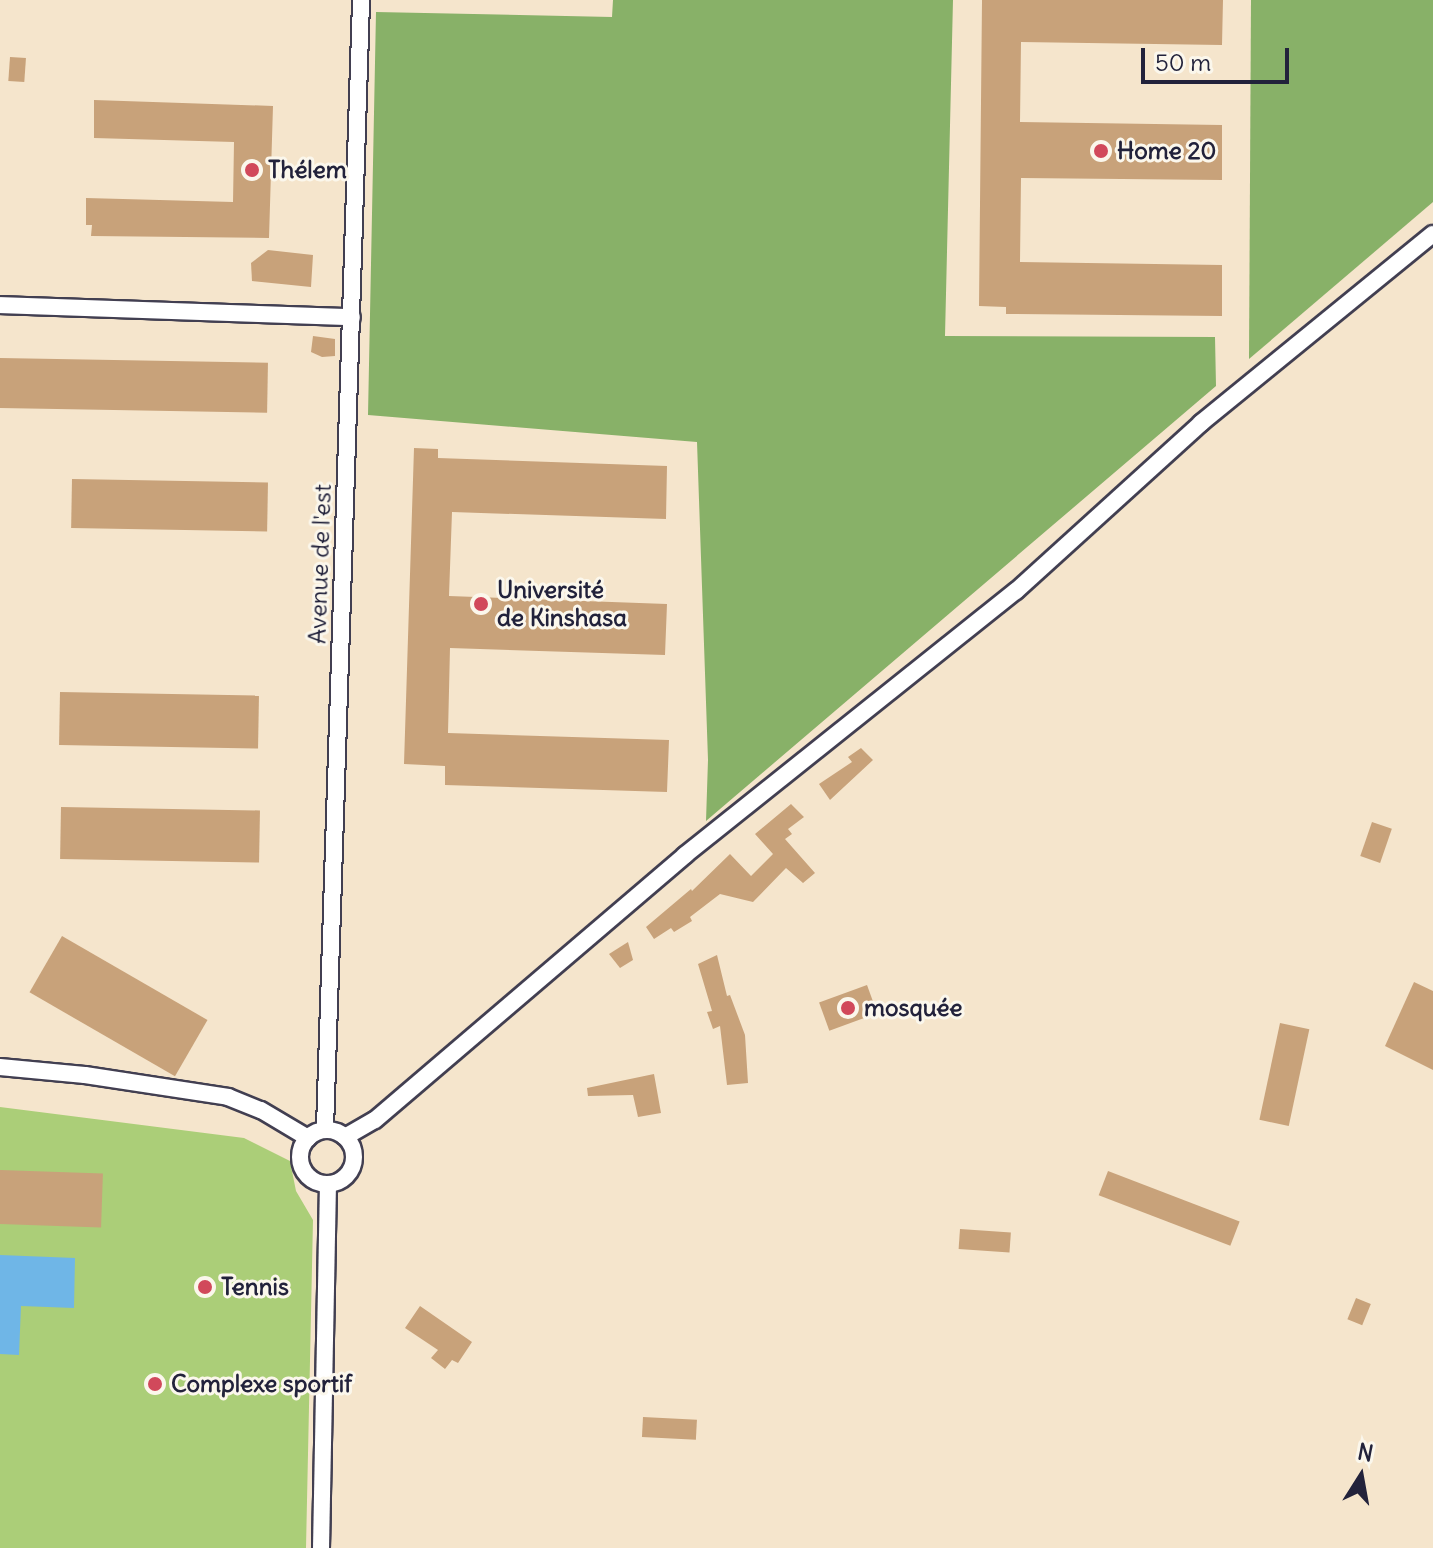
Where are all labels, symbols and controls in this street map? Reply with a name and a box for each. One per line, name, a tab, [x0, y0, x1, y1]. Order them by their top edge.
scale bar	[1145, 32, 1293, 82]
text: 50 m	[1155, 47, 1211, 77]
place label: Home 20	[1117, 137, 1216, 165]
marker: Home 20	[1092, 142, 1110, 160]
place label: Thélem	[268, 156, 347, 184]
marker: Thélem	[243, 161, 261, 179]
street label: Avenue de l'est	[303, 484, 337, 644]
place label: Université de Kinshasa	[497, 576, 627, 632]
marker: Université de Kinshasa	[472, 595, 490, 613]
place label: mosquée	[864, 994, 962, 1022]
marker: mosquée	[839, 999, 857, 1017]
place label: Tennis	[221, 1273, 289, 1301]
marker: Tennis	[196, 1278, 214, 1296]
place label: Complexe sportif	[171, 1370, 352, 1398]
marker: Complexe sportif	[146, 1375, 164, 1393]
north arrow	[1321, 1436, 1401, 1516]
text: N	[1355, 1437, 1376, 1468]

